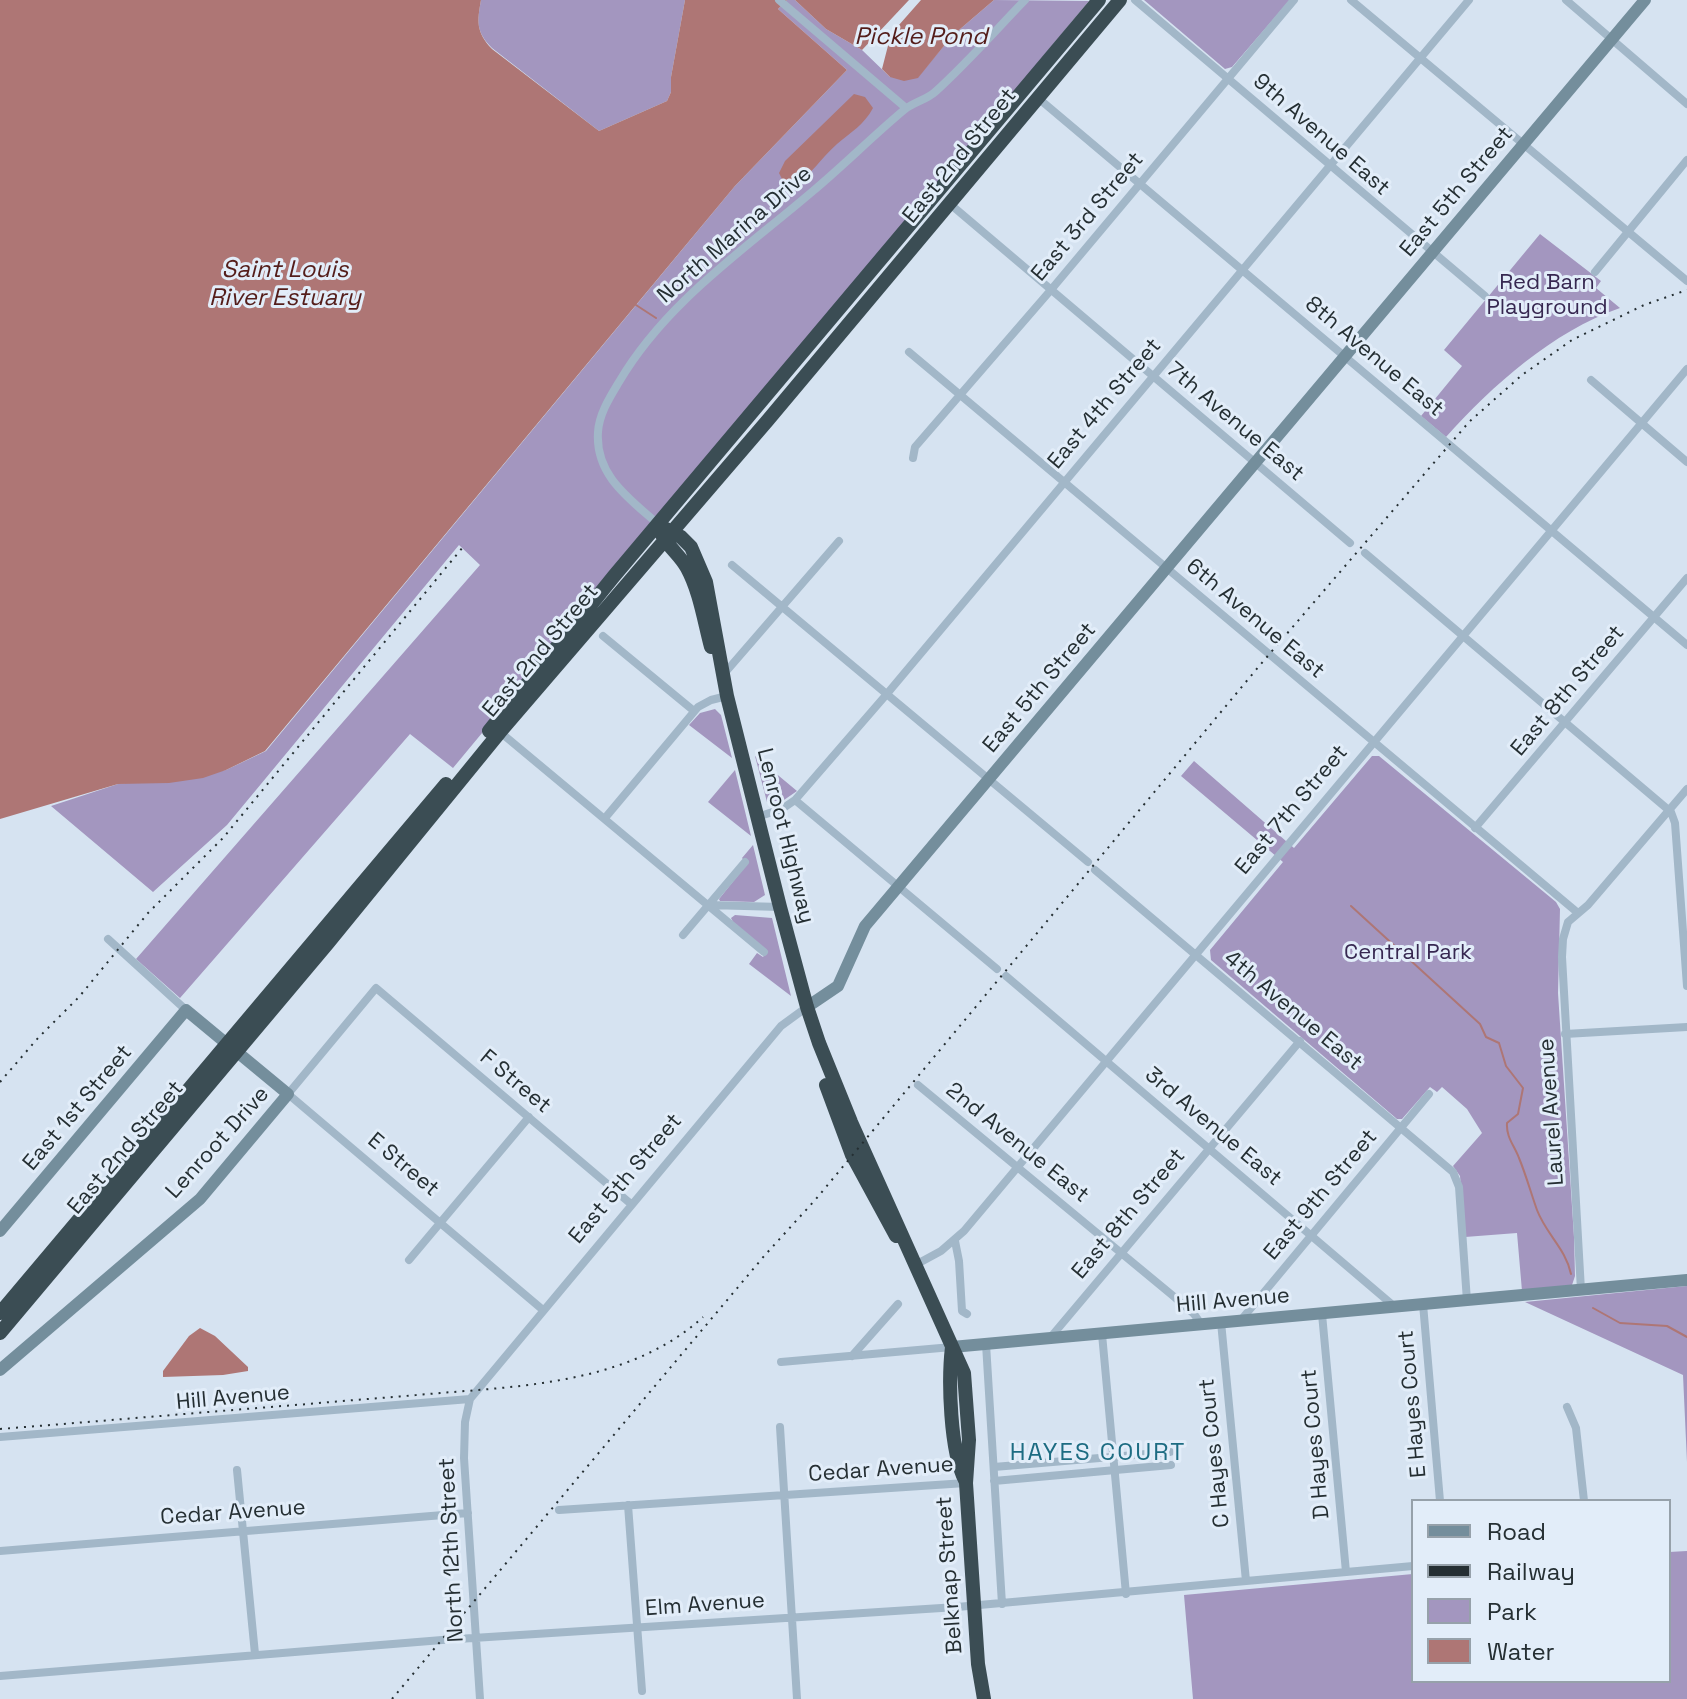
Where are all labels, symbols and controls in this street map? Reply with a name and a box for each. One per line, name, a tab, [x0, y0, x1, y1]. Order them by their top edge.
water label: Pickle Pond	[855, 23, 987, 51]
street label: 9th Avenue East	[1247, 68, 1395, 202]
street label: East 2nd Street	[898, 83, 1022, 229]
street label: East 5th Street	[1395, 122, 1519, 262]
street label: East 3rd Street	[1026, 147, 1150, 287]
street label: North Marina Drive	[653, 161, 817, 309]
water label: Saint Louis River Estuary	[209, 256, 361, 312]
park label: Red Barn Playground	[1486, 270, 1608, 322]
street label: 8th Avenue East	[1299, 291, 1449, 423]
street label: East 4th Street	[1043, 333, 1167, 475]
street label: 7th Avenue East	[1161, 357, 1309, 487]
street label: 6th Avenue East	[1180, 553, 1330, 685]
street label: East 2nd Street	[478, 579, 604, 723]
street label: East 5th Street	[978, 618, 1102, 758]
street label: East 8th Street	[1506, 620, 1630, 762]
street label: East 7th Street	[1230, 740, 1354, 880]
street label: Lenroot Highway	[750, 746, 820, 926]
park label: Central Park	[1344, 940, 1472, 966]
street label: 4th Avenue East	[1218, 945, 1368, 1077]
street label: Laurel Avenue	[1534, 1038, 1570, 1186]
street label: East 1st Street	[18, 1040, 138, 1176]
street label: F Street	[474, 1045, 556, 1119]
street label: 3rd Avenue East	[1139, 1062, 1287, 1192]
street label: East 2nd Street	[63, 1076, 189, 1220]
street label: 2nd Avenue East	[940, 1077, 1094, 1209]
street label: Lenroot Drive	[161, 1082, 275, 1204]
street label: East 5th Street	[564, 1109, 688, 1249]
street label: East 9th Street	[1259, 1124, 1383, 1266]
street label: E Street	[362, 1127, 444, 1203]
street label: East 8th Street	[1067, 1143, 1191, 1285]
street label: Hill Avenue	[1175, 1283, 1291, 1319]
street label: E Hayes Court	[1393, 1329, 1433, 1479]
street label: D Hayes Court	[1296, 1368, 1336, 1520]
street label: C Hayes Court	[1194, 1377, 1236, 1529]
street label: Hill Avenue	[175, 1380, 291, 1416]
district label: HAYES COURT	[1010, 1439, 1186, 1467]
street label: Cedar Avenue	[807, 1452, 955, 1488]
street label: North 12th Street	[434, 1457, 470, 1643]
street label: Cedar Avenue	[159, 1495, 307, 1531]
street label: Belknap Street	[931, 1495, 969, 1655]
legend	[1411, 1499, 1671, 1683]
text: Road	[1487, 1516, 1546, 1547]
text: Railway	[1487, 1556, 1575, 1587]
street label: Elm Avenue	[644, 1588, 766, 1622]
text: Park	[1487, 1596, 1537, 1627]
text: Water	[1487, 1636, 1555, 1667]

